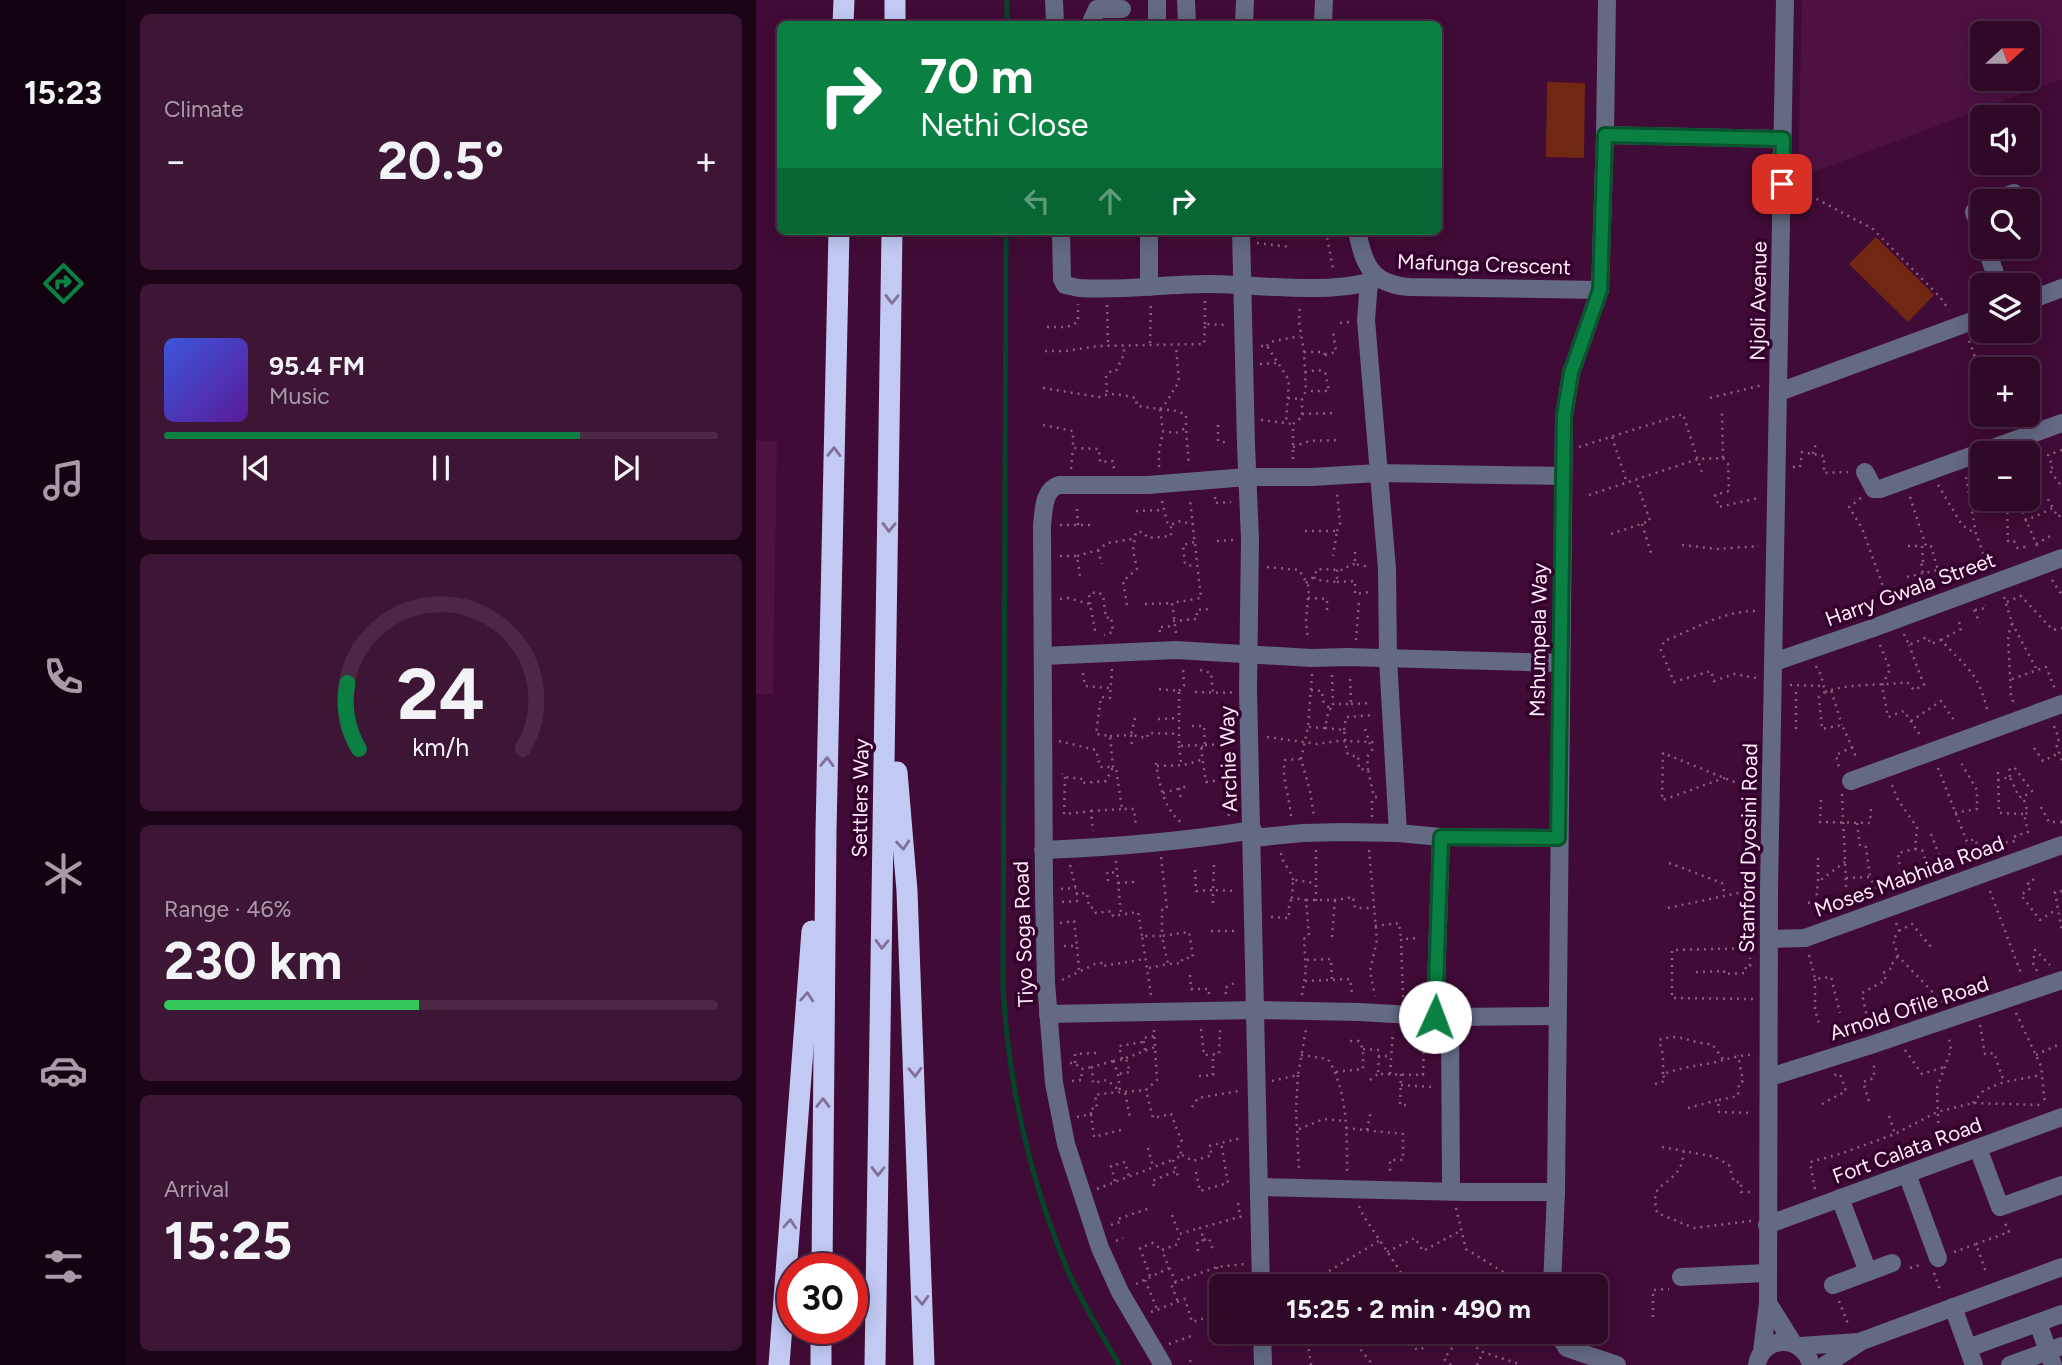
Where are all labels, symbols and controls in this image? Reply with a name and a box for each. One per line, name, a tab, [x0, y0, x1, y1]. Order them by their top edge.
north arrow	[1970, 21, 2040, 91]
map controls	[1970, 21, 2040, 511]
text: 70 m	[920, 46, 1033, 105]
icon: right	[805, 49, 896, 140]
text: 15:23	[24, 74, 102, 112]
text: Climate	[164, 95, 243, 123]
button: sound	[1970, 105, 2040, 175]
text: Nethi Close	[920, 106, 1089, 144]
text: 20.5°	[378, 130, 504, 192]
text: −	[164, 138, 188, 184]
text: +	[694, 138, 718, 184]
pin	[1752, 154, 1812, 214]
icon: arrive	[1763, 165, 1801, 203]
icon: left	[1018, 182, 1056, 220]
icon: ahead	[1091, 182, 1129, 220]
icon: right	[1164, 182, 1202, 220]
button: search	[1970, 189, 2040, 259]
street label: Njoli Avenue	[1744, 241, 1772, 361]
street label: Mafunga Crescent	[1397, 248, 1571, 280]
icon: directions	[39, 259, 88, 308]
button: layers	[1970, 273, 2040, 343]
one-way arrow	[884, 294, 899, 305]
text: 95.4 FM	[269, 350, 365, 382]
button: +	[1970, 357, 2040, 427]
text: Music	[269, 382, 330, 410]
button: −	[1970, 441, 2040, 511]
one-way arrow	[826, 446, 842, 457]
icon: previous	[237, 449, 275, 487]
icon: pause	[422, 449, 460, 487]
icon: next	[607, 449, 645, 487]
icon: music	[39, 456, 88, 505]
one-way arrow	[881, 522, 897, 532]
street label: Harry Gwala Street	[1822, 547, 1998, 631]
street label: Mshumpela Way	[1524, 563, 1552, 717]
text: 24	[397, 650, 485, 737]
icon: phone	[39, 652, 88, 701]
street label: Archie Way	[1214, 705, 1242, 813]
text: km/h	[412, 731, 470, 761]
street label: Settlers Way	[846, 738, 874, 858]
street label: Stanford Dyosini Road	[1734, 743, 1762, 953]
one-way arrow	[820, 757, 835, 768]
street label: Moses Mabhida Road	[1811, 830, 2007, 922]
one-way arrow	[895, 840, 910, 851]
icon: climate	[39, 849, 88, 898]
street label: Tiyo Soga Road	[1008, 860, 1038, 1008]
text: Range · 46%	[164, 895, 292, 923]
text: 230 km	[164, 930, 342, 992]
one-way arrow	[874, 939, 890, 949]
street label: Arnold Ofile Road	[1826, 970, 1992, 1046]
position arrow	[1398, 980, 1472, 1054]
one-way arrow	[799, 991, 814, 1002]
icon: car	[39, 1046, 88, 1095]
one-way arrow	[907, 1067, 922, 1078]
one-way arrow	[815, 1097, 831, 1107]
street label: Fort Calata Road	[1829, 1111, 1985, 1189]
one-way arrow	[870, 1166, 886, 1177]
text: Arrival	[164, 1175, 229, 1203]
text: 15:25	[164, 1210, 292, 1272]
one-way arrow	[783, 1218, 798, 1229]
icon: filters	[39, 1242, 88, 1291]
speed limit sign: 30	[777, 1253, 868, 1344]
text: 15:25 · 2 min · 490 m	[1286, 1293, 1531, 1325]
one-way arrow	[914, 1294, 929, 1305]

